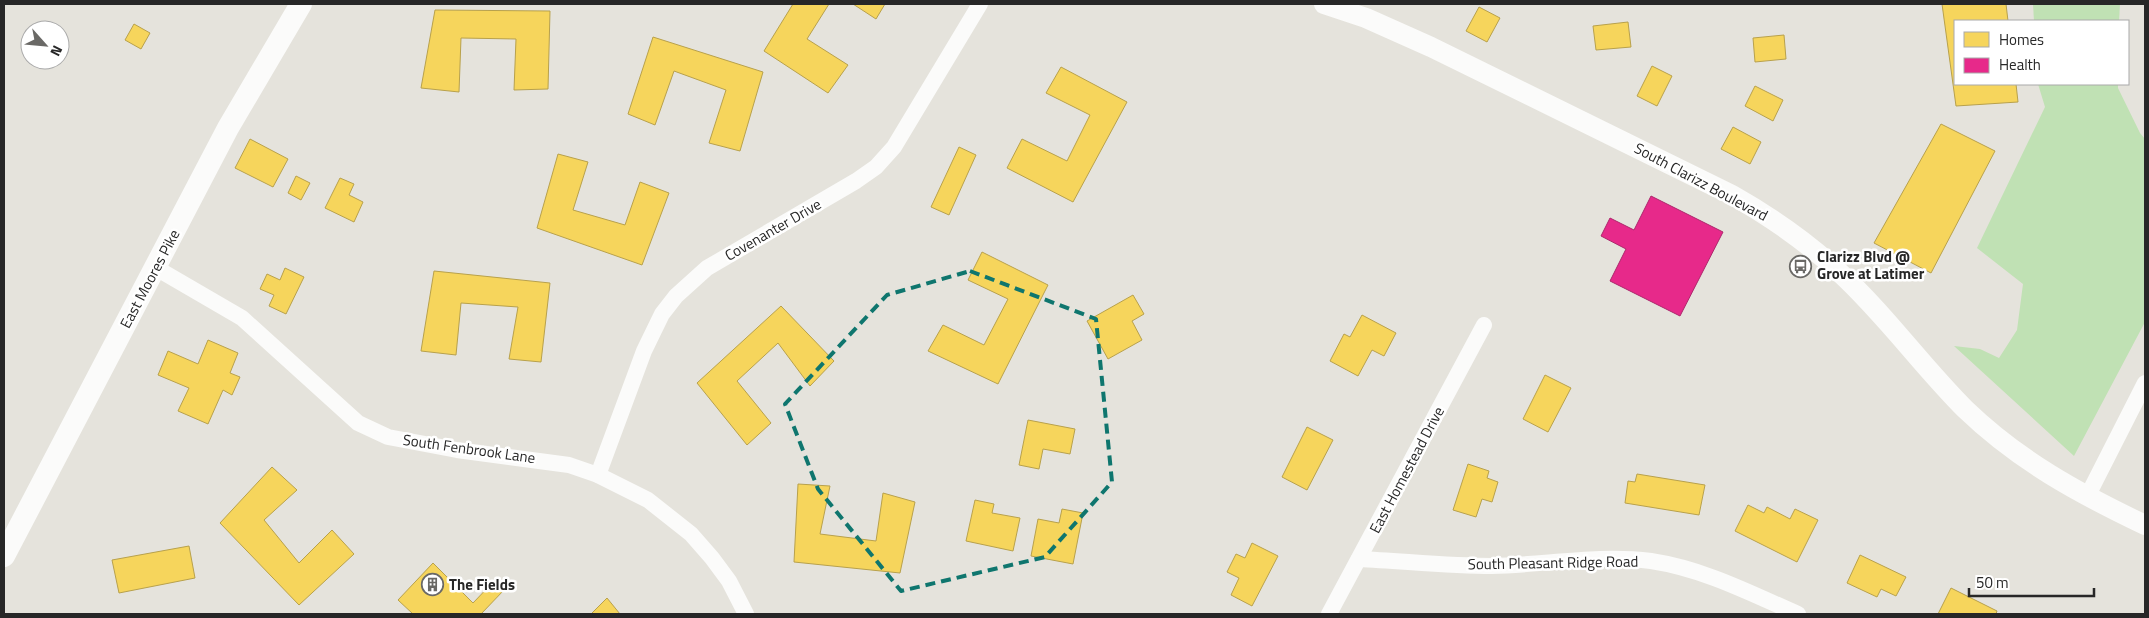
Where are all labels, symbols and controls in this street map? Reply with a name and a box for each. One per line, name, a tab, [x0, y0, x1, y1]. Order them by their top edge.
north arrow	[20, 20, 70, 70]
legend	[1954, 20, 2129, 85]
text: Homes	[1999, 28, 2044, 51]
text: N	[45, 42, 69, 60]
text: Health	[1999, 53, 2041, 76]
street label: South Clarizz Boulevard	[1630, 136, 1772, 227]
street label: Covenanter Drive	[720, 193, 825, 267]
street label: East Moores Pike	[114, 225, 185, 332]
place label: Clarizz Blvd @ Grove at Latimer	[1817, 245, 1925, 285]
bus stop icon: Clarizz Blvd @ Grove at Latimer	[1789, 254, 1813, 278]
street label: East Homestead Drive	[1363, 402, 1450, 537]
street label: South Fenbrook Lane	[401, 428, 537, 469]
street label: South Pleasant Ridge Road	[1467, 550, 1639, 575]
scale bar	[1969, 566, 2094, 598]
text: 50 m	[1976, 571, 2009, 594]
building icon: The Fields	[421, 573, 445, 597]
place label: The Fields	[449, 573, 515, 596]

